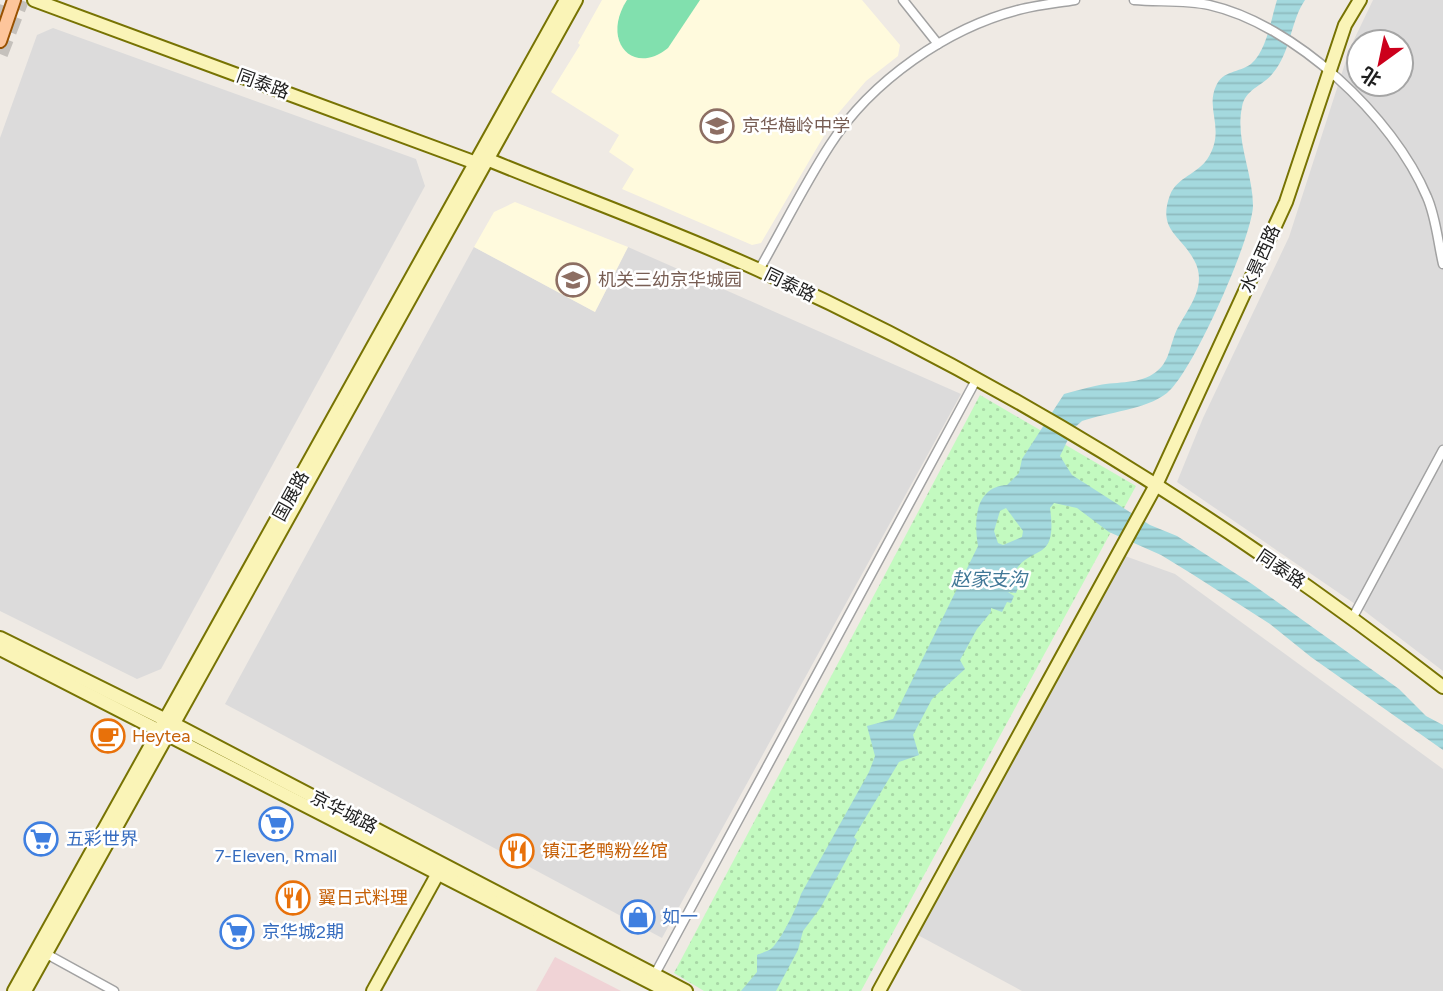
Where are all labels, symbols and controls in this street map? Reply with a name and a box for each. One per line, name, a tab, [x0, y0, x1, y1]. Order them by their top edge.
north arrow	[1345, 28, 1415, 98]
text: 北	[1357, 62, 1385, 92]
street label: 同泰路	[234, 64, 292, 104]
school or university icon: 京华梅岭中学	[698, 107, 736, 145]
place label: 京华梅岭中学	[742, 115, 850, 137]
street label: 水景西路	[1235, 222, 1285, 296]
school or university icon: 机关三幼京华城园	[554, 261, 592, 299]
street label: 同泰路	[761, 263, 819, 307]
place label: 机关三幼京华城园	[598, 269, 742, 291]
street label: 国展路	[268, 467, 314, 525]
street label: 同泰路	[1252, 545, 1310, 593]
water label: 赵家支沟	[951, 568, 1029, 591]
cafe icon: Heytea	[89, 717, 127, 755]
place label: Heytea	[132, 725, 190, 747]
street label: 京华城路	[307, 786, 381, 838]
supermarket icon: 7-Eleven, Rmall	[257, 805, 295, 843]
supermarket icon: 五彩世界	[22, 820, 60, 858]
place label: 五彩世界	[66, 828, 138, 850]
restaurant icon: 镇江老鸭粉丝馆	[498, 832, 536, 870]
place label: 镇江老鸭粉丝馆	[542, 840, 668, 862]
place label: 7-Eleven, Rmall	[215, 845, 337, 867]
restaurant icon: 翼日式料理	[274, 879, 312, 917]
place label: 翼日式料理	[318, 887, 408, 909]
shop icon: 如一	[619, 898, 657, 936]
place label: 如一	[662, 906, 698, 928]
supermarket icon: 京华城2期	[218, 913, 256, 951]
place label: 京华城2期	[262, 921, 344, 943]

